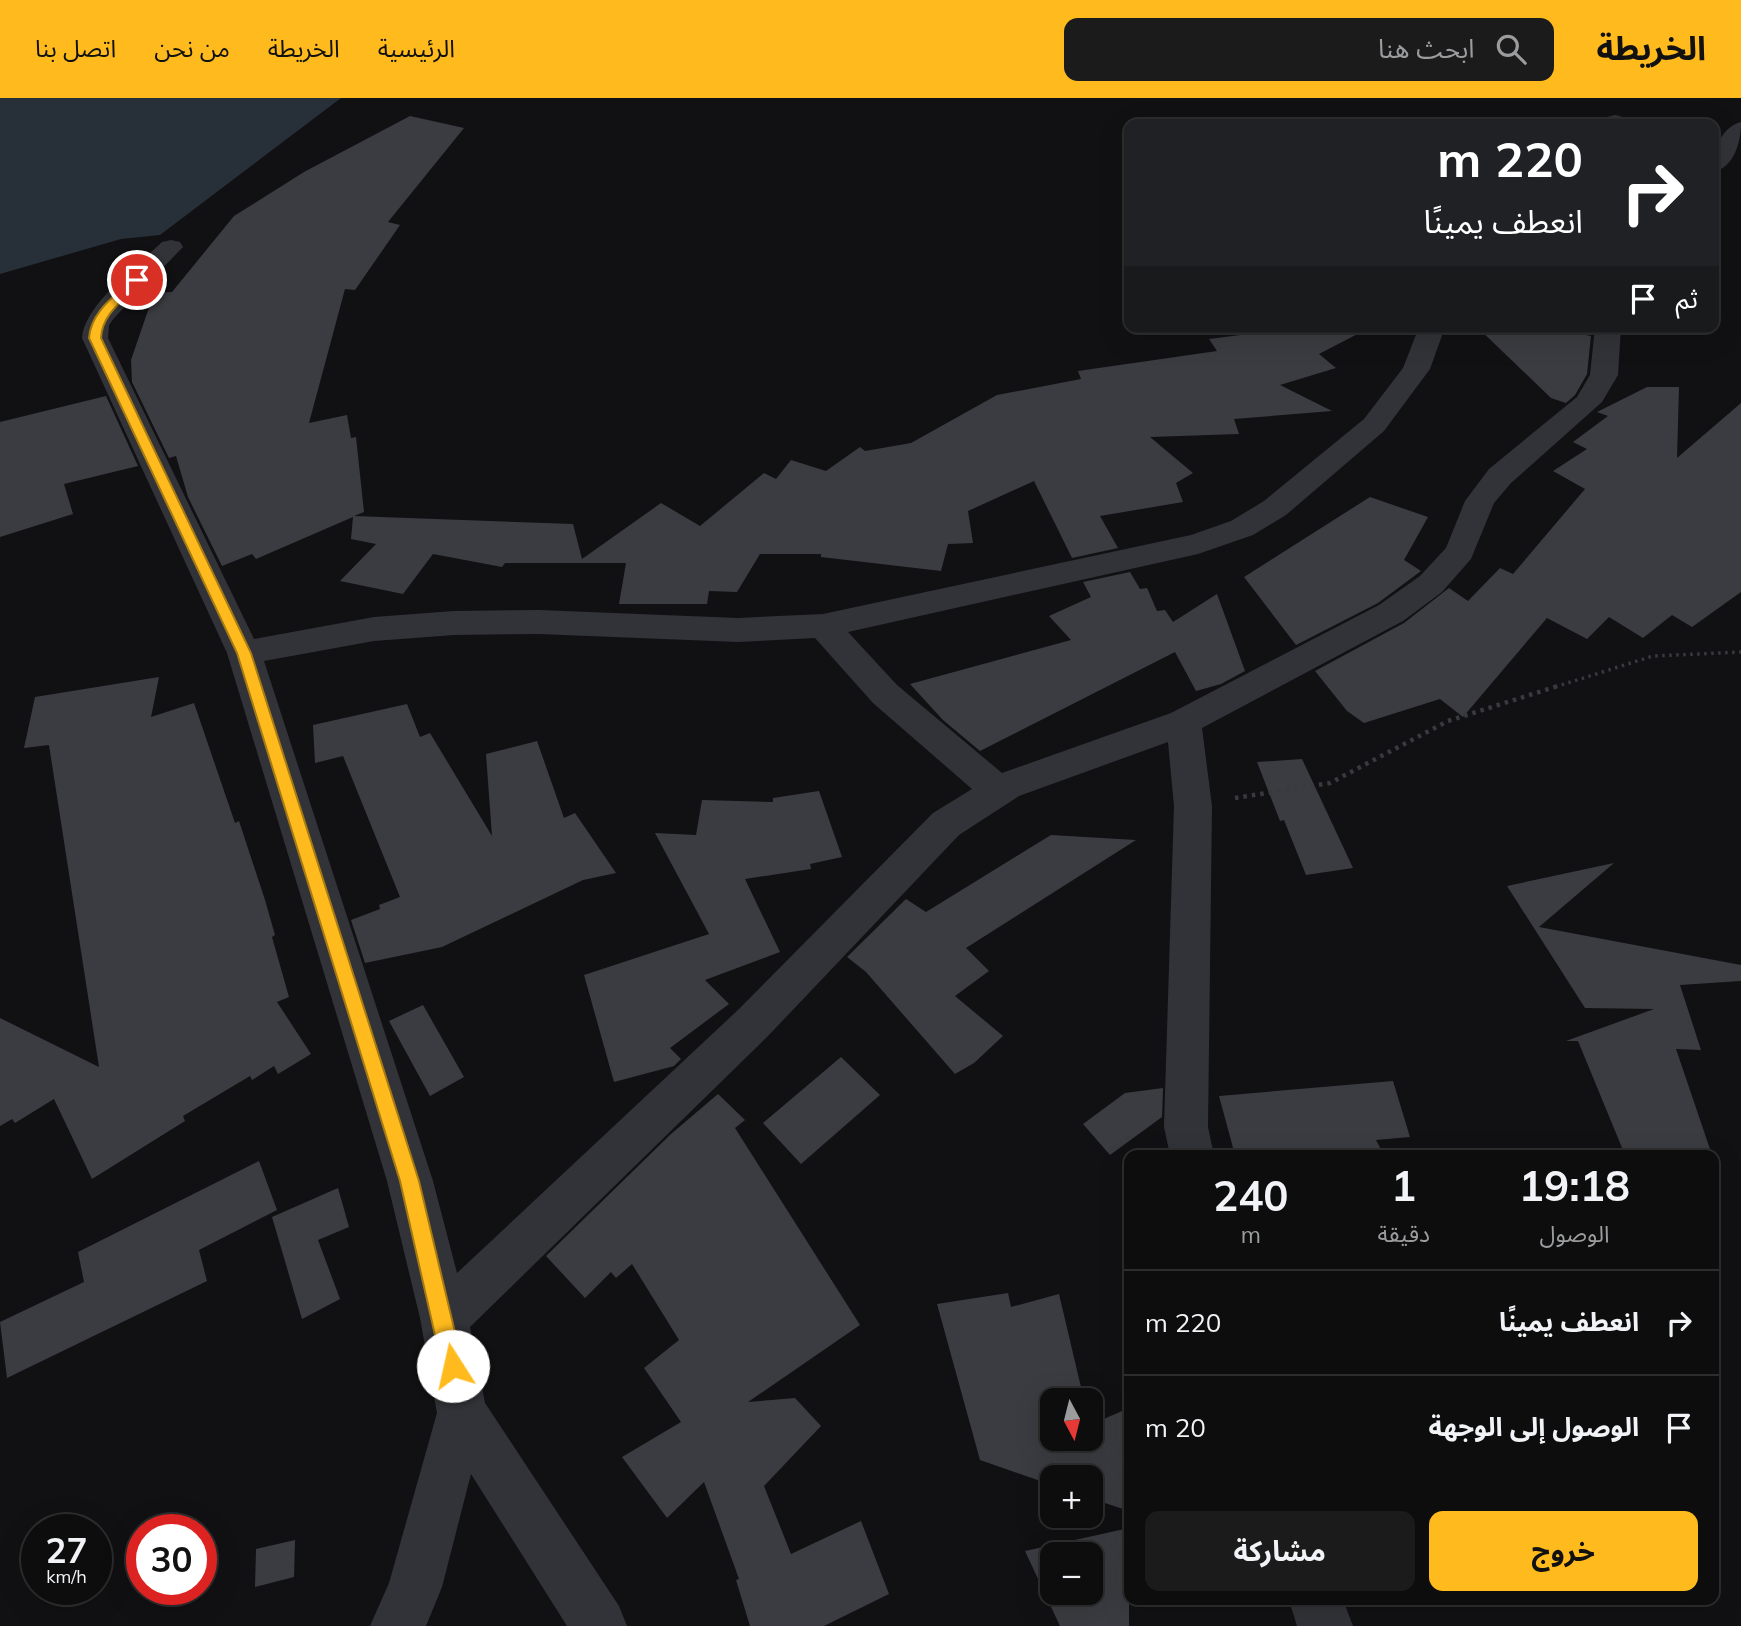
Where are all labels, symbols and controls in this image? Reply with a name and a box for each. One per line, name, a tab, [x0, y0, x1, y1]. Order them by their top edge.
search box	[1064, 18, 1554, 81]
text: الخريطة	[1596, 27, 1706, 68]
icon: search	[1492, 30, 1530, 68]
text: ابحث هنا	[1378, 32, 1474, 65]
text: اتصل بنا	[35, 33, 116, 63]
text: من نحن	[154, 33, 230, 63]
text: الخريطة	[268, 33, 340, 63]
text: الرئيسية	[378, 33, 455, 63]
text: 220 m	[1437, 128, 1583, 189]
icon: right	[1607, 147, 1698, 238]
text: انعطف يمينًا	[1424, 201, 1583, 241]
pin	[107, 250, 167, 310]
icon: arrive	[118, 261, 156, 299]
icon: arrive	[1624, 280, 1662, 318]
text: ثم	[1676, 282, 1698, 315]
text: 1	[1391, 1159, 1416, 1212]
text: 19:18	[1519, 1159, 1630, 1212]
text: 240	[1213, 1169, 1289, 1222]
text: دقيقة	[1378, 1219, 1430, 1248]
text: الوصول	[1539, 1219, 1609, 1248]
text: m	[1241, 1220, 1261, 1249]
icon: right	[1660, 1304, 1698, 1342]
text: انعطف يمينًا	[1499, 1305, 1639, 1338]
text: 220 m	[1145, 1306, 1221, 1339]
position arrow	[416, 1329, 490, 1403]
north arrow	[1040, 1388, 1102, 1451]
map controls	[1040, 1388, 1103, 1605]
icon: arrive	[1660, 1409, 1698, 1447]
text: الوصول إلى الوجهة	[1428, 1410, 1639, 1443]
text: 20 m	[1145, 1411, 1206, 1444]
button: +	[1040, 1465, 1103, 1528]
button: مشاركة	[1145, 1511, 1415, 1591]
button: خروج	[1429, 1511, 1698, 1591]
speed limit sign: 30	[126, 1514, 217, 1605]
text: 27	[45, 1528, 88, 1572]
button: −	[1040, 1542, 1103, 1605]
text: km/h	[46, 1565, 87, 1588]

